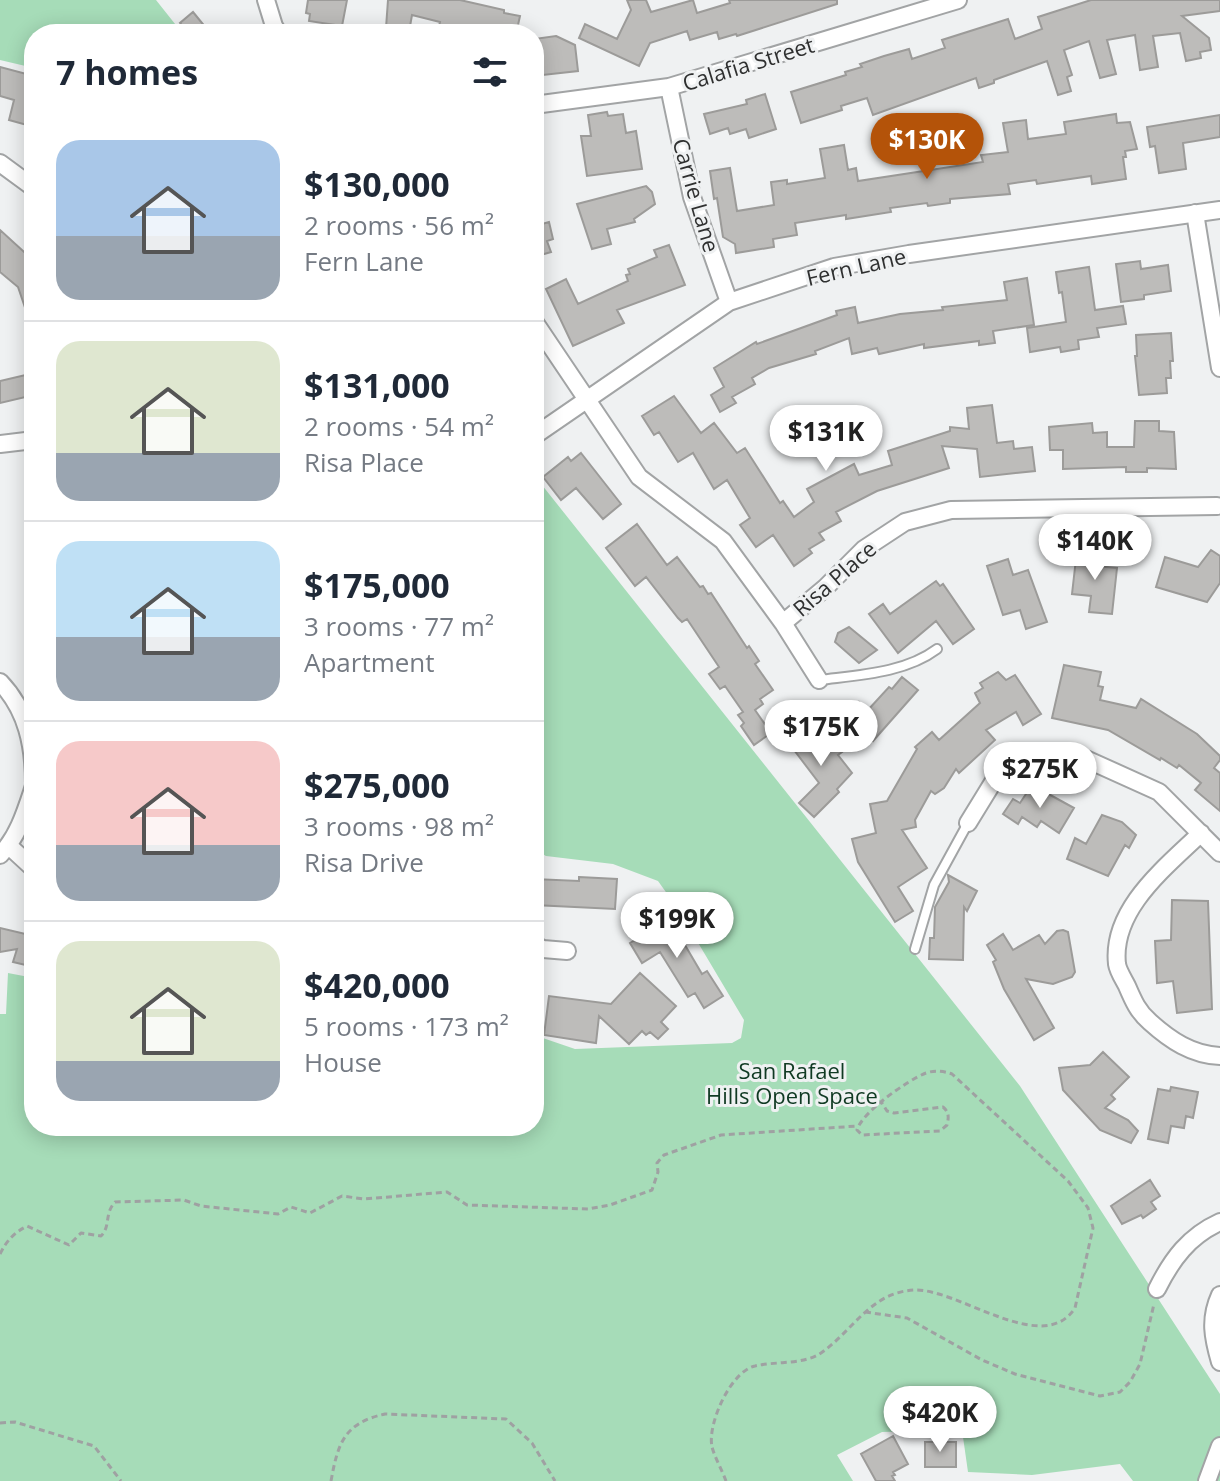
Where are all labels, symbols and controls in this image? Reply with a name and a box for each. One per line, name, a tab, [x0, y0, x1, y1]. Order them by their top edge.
street label: Calafia Street	[678, 29, 818, 97]
text: 7 homes	[56, 49, 198, 95]
icon: filters	[468, 50, 512, 94]
pin: $130K	[871, 113, 983, 181]
text: $130K	[889, 121, 965, 157]
street label: Carrie Lane	[666, 135, 728, 255]
text: $130,000	[304, 161, 450, 207]
icon: home	[120, 172, 216, 268]
text: 2 rooms · 56 m²	[304, 207, 494, 243]
street label: Fern Lane	[803, 240, 909, 292]
text: Fern Lane	[304, 243, 424, 279]
text: $131,000	[304, 362, 450, 408]
icon: home	[120, 373, 216, 469]
pin: $131K	[770, 405, 882, 473]
text: 2 rooms · 54 m²	[304, 408, 494, 444]
text: $131K	[788, 413, 864, 449]
text: Risa Place	[304, 444, 424, 480]
pin: $140K	[1039, 514, 1151, 582]
text: $140K	[1057, 522, 1133, 558]
street label: Risa Place	[786, 533, 882, 623]
text: $175,000	[304, 562, 450, 608]
icon: home	[120, 573, 216, 669]
text: 3 rooms · 77 m²	[304, 608, 494, 644]
text: Apartment	[304, 644, 435, 680]
pin: $175K	[765, 700, 877, 768]
text: $175K	[783, 708, 859, 744]
pin: $275K	[984, 742, 1096, 810]
text: $275K	[1002, 750, 1078, 786]
text: $275,000	[304, 762, 450, 808]
icon: home	[120, 773, 216, 869]
text: 3 rooms · 98 m²	[304, 808, 494, 844]
text: Risa Drive	[304, 844, 424, 880]
pin: $199K	[621, 892, 733, 960]
text: $199K	[639, 900, 715, 936]
text: $420,000	[304, 962, 450, 1008]
icon: home	[120, 973, 216, 1069]
text: 5 rooms · 173 m²	[304, 1008, 509, 1044]
text: House	[304, 1044, 382, 1080]
park label: San Rafael Hills Open Space	[706, 1055, 878, 1110]
pin: $420K	[884, 1386, 996, 1454]
text: $420K	[902, 1394, 978, 1430]

